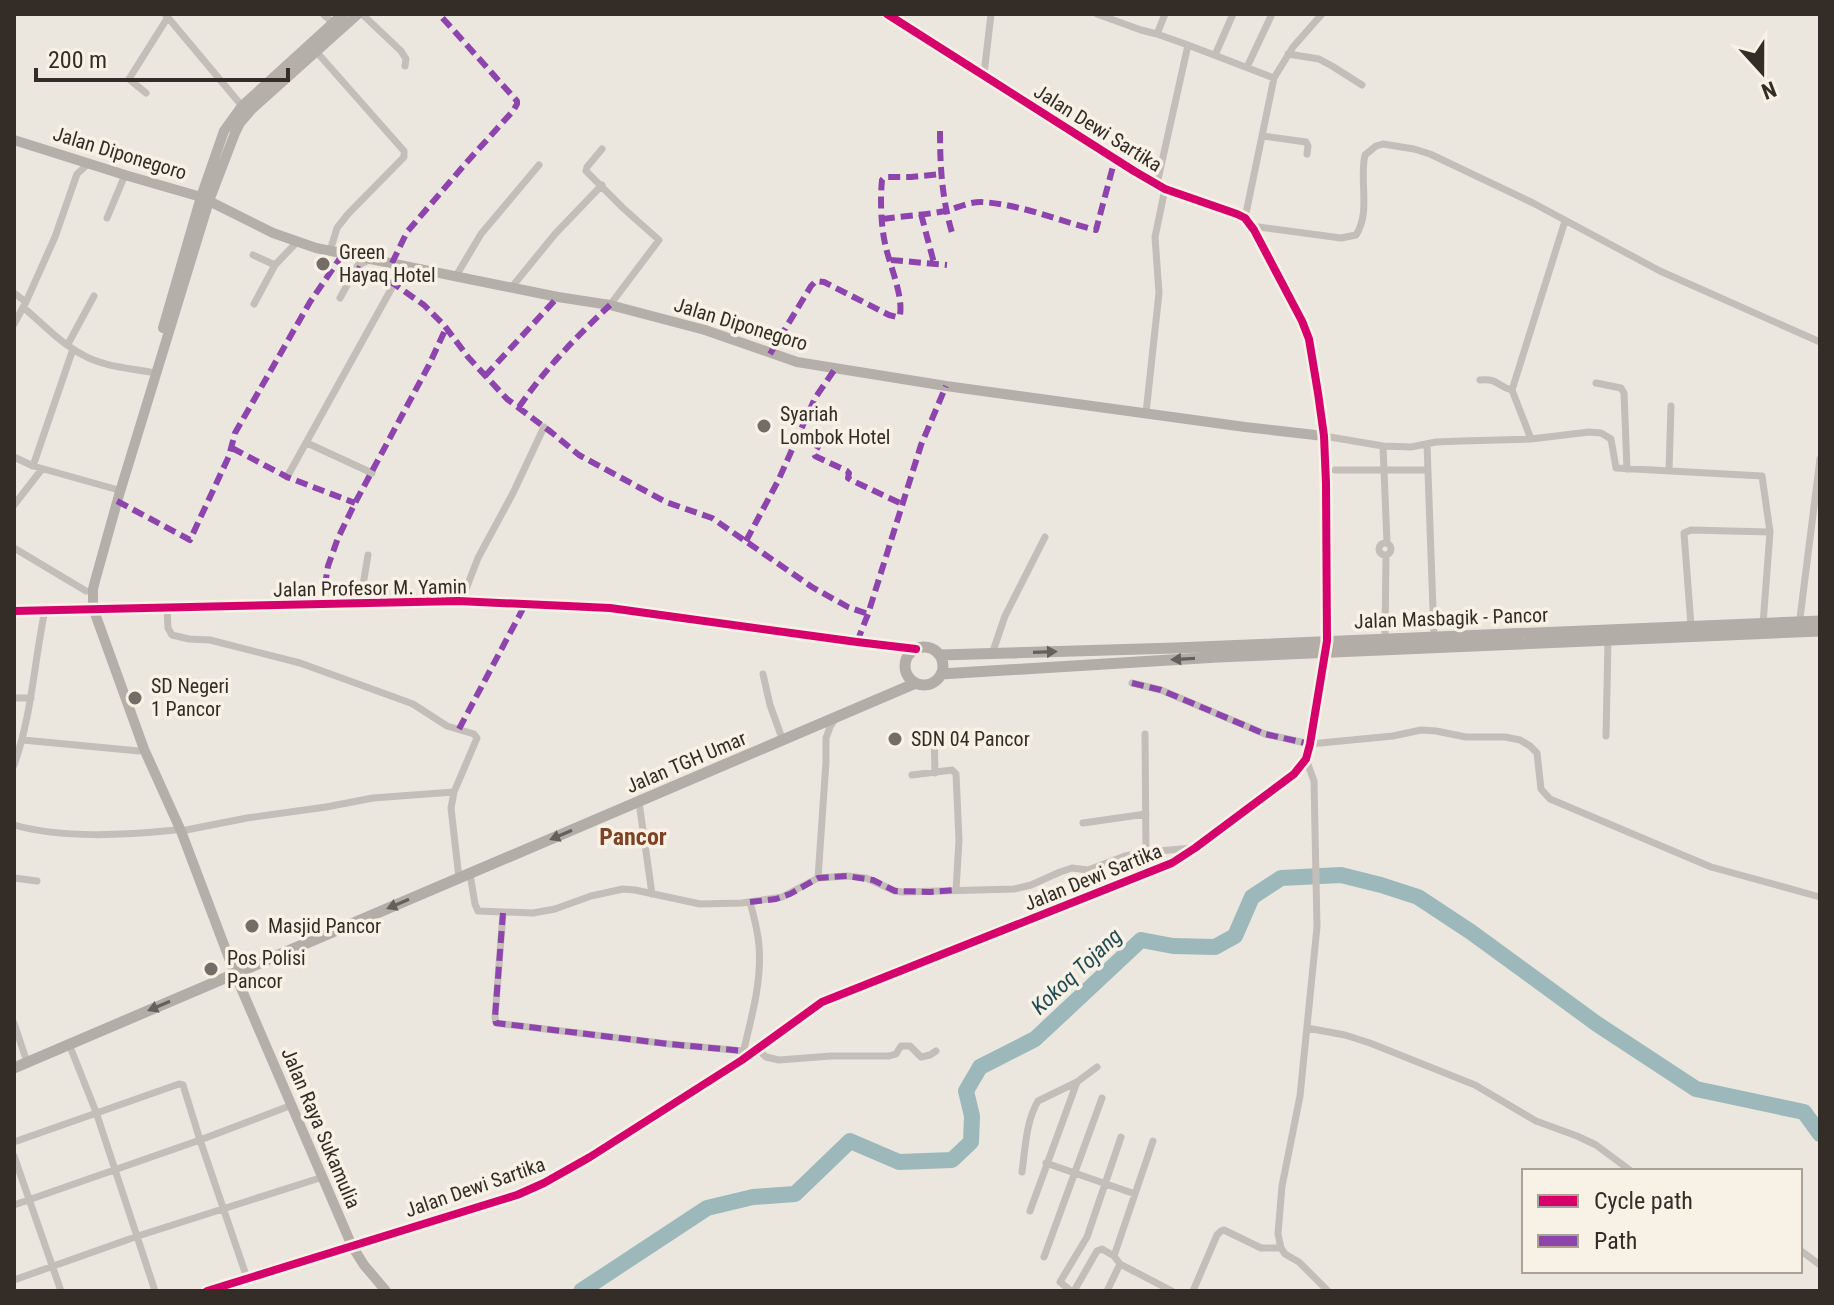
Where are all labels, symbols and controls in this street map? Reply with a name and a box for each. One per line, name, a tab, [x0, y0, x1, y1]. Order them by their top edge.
scale bar	[36, 32, 288, 82]
north arrow	[1722, 32, 1802, 112]
text: 200 m	[48, 46, 107, 74]
text: N	[1758, 76, 1780, 104]
street label: Jalan Dewi Sartika	[1030, 79, 1166, 177]
street label: Jalan Diponegoro	[50, 121, 190, 185]
place label: Green Hayaq Hotel	[339, 240, 436, 287]
marker: Green Hayaq Hotel	[314, 255, 332, 273]
street label: Jalan Diponegoro	[671, 292, 811, 356]
place label: Syariah Lombok Hotel	[780, 402, 890, 449]
marker: Syariah Lombok Hotel	[755, 417, 773, 435]
street label: Jalan Profesor M. Yamin	[273, 574, 467, 602]
street label: Jalan Masbagik - Pancor	[1354, 603, 1548, 633]
one-way arrow	[1033, 646, 1058, 659]
one-way arrow	[1170, 653, 1195, 666]
place label: SD Negeri 1 Pancor	[151, 674, 229, 721]
marker: SD Negeri 1 Pancor	[126, 689, 144, 707]
street label: Jalan TGH Umar	[622, 726, 750, 798]
place label: SDN 04 Pancor	[911, 727, 1030, 751]
marker: SDN 04 Pancor	[886, 730, 904, 748]
district label: Pancor	[599, 823, 667, 851]
one-way arrow	[549, 829, 573, 842]
street label: Jalan Dewi Sartika	[1021, 838, 1165, 916]
one-way arrow	[386, 898, 410, 911]
place label: Masjid Pancor	[268, 914, 381, 938]
marker: Masjid Pancor	[243, 917, 261, 935]
water label: Kokoq Tojang	[1026, 923, 1127, 1019]
place label: Pos Polisi Pancor	[227, 946, 306, 993]
marker: Pos Polisi Pancor	[202, 960, 220, 978]
one-way arrow	[147, 999, 171, 1012]
street label: Jalan Raya Sukamulia	[276, 1044, 366, 1212]
street label: Jalan Dewi Sartika	[402, 1152, 548, 1222]
legend	[1522, 1169, 1802, 1273]
text: Cycle path	[1594, 1187, 1693, 1215]
text: Path	[1594, 1227, 1637, 1255]

